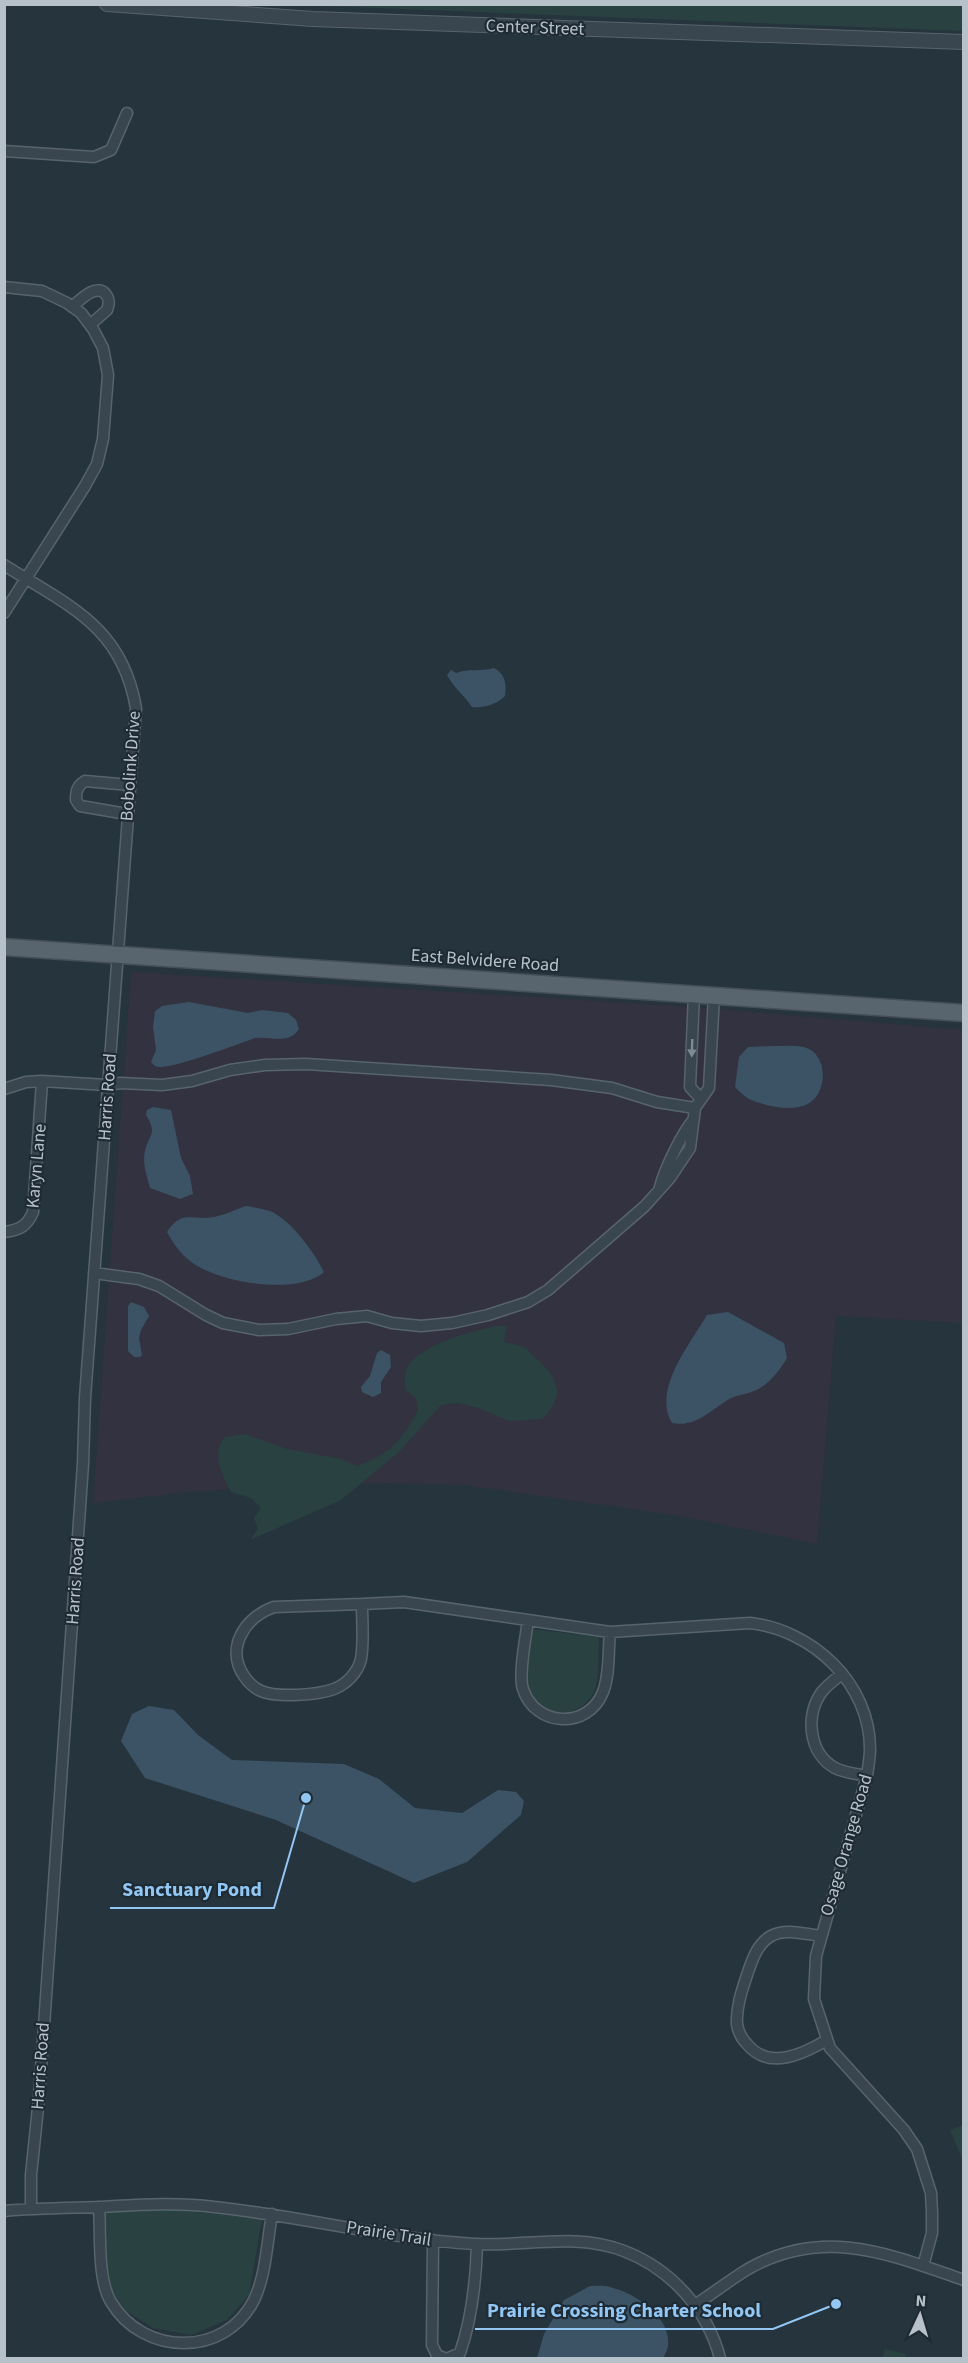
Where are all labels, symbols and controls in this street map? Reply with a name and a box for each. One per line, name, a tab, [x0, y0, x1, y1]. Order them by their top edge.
street label: Center Street	[485, 13, 585, 42]
street label: Bobolink Drive	[114, 710, 147, 822]
street label: East Belvidere Road	[410, 943, 560, 978]
one-way arrow	[687, 1039, 697, 1058]
street label: Harris Road	[92, 1053, 123, 1142]
street label: Karyn Lane	[20, 1123, 53, 1209]
street label: Harris Road	[60, 1537, 91, 1626]
street label: Osage Orange Road	[814, 1771, 879, 1919]
callout: Sanctuary Pond	[110, 1870, 274, 1908]
text: Sanctuary Pond	[122, 1876, 262, 1904]
street label: Harris Road	[25, 2022, 56, 2111]
street label: Prairie Trail	[345, 2214, 433, 2253]
north arrow	[890, 2285, 950, 2345]
text: N	[915, 2290, 927, 2312]
callout: Prairie Crossing Charter School	[475, 2291, 773, 2329]
text: Prairie Crossing Charter School	[487, 2297, 761, 2325]

